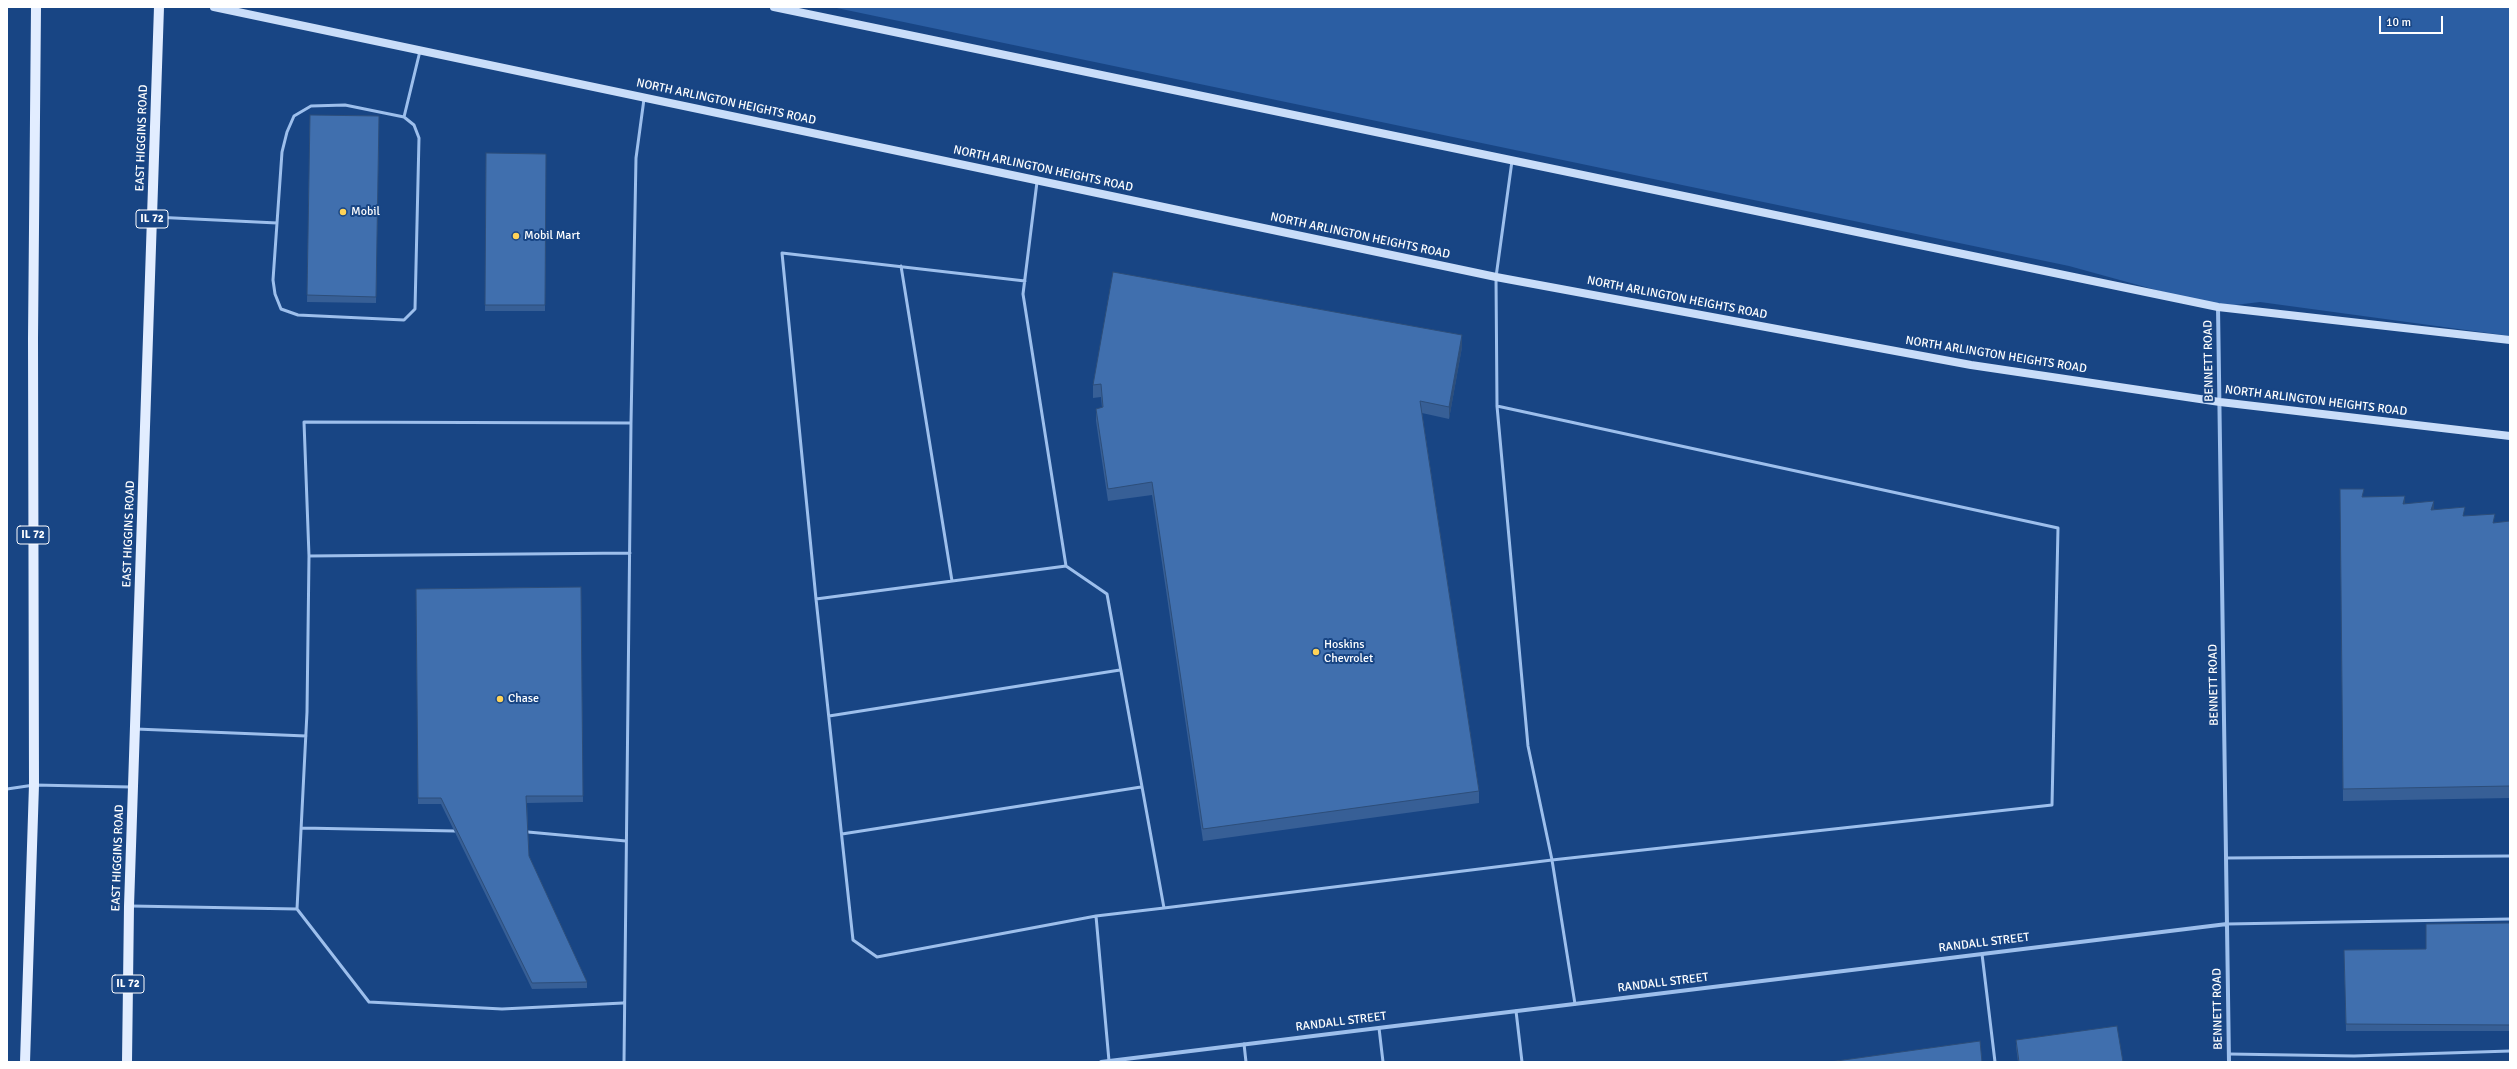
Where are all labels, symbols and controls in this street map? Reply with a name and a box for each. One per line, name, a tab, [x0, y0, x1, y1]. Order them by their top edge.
scale bar	[2381, 8, 2445, 34]
text: 10 m	[2386, 15, 2411, 30]
street label: NORTH ARLINGTON HEIGHTS ROAD	[635, 76, 817, 128]
street label: EAST HIGGINS ROAD	[133, 84, 151, 192]
street label: NORTH ARLINGTON HEIGHTS ROAD	[952, 143, 1134, 195]
place label: Mobil	[351, 205, 380, 219]
marker: Mobil	[338, 207, 348, 217]
road number: IL 72	[136, 210, 168, 228]
street label: NORTH ARLINGTON HEIGHTS ROAD	[1269, 210, 1451, 262]
place label: Mobil Mart	[524, 229, 580, 243]
marker: Mobil Mart	[511, 231, 521, 241]
street label: NORTH ARLINGTON HEIGHTS ROAD	[1586, 273, 1768, 323]
street label: BENNETT ROAD	[2201, 320, 2217, 402]
street label: NORTH ARLINGTON HEIGHTS ROAD	[1904, 334, 2088, 376]
street label: NORTH ARLINGTON HEIGHTS ROAD	[2224, 383, 2408, 419]
street label: EAST HIGGINS ROAD	[120, 480, 138, 588]
road number: IL 72	[17, 526, 49, 544]
place label: Hoskins Chevrolet	[1324, 638, 1373, 666]
street label: BENNETT ROAD	[2206, 644, 2222, 726]
marker: Hoskins Chevrolet	[1311, 647, 1321, 657]
place label: Chase	[508, 692, 539, 706]
marker: Chase	[495, 694, 505, 704]
street label: EAST HIGGINS ROAD	[109, 804, 127, 912]
street label: RANDALL STREET	[1938, 930, 2030, 956]
street label: BENNETT ROAD	[2210, 968, 2226, 1050]
street label: RANDALL STREET	[1617, 970, 1709, 996]
road number: IL 72	[112, 975, 144, 993]
street label: RANDALL STREET	[1295, 1009, 1387, 1035]

